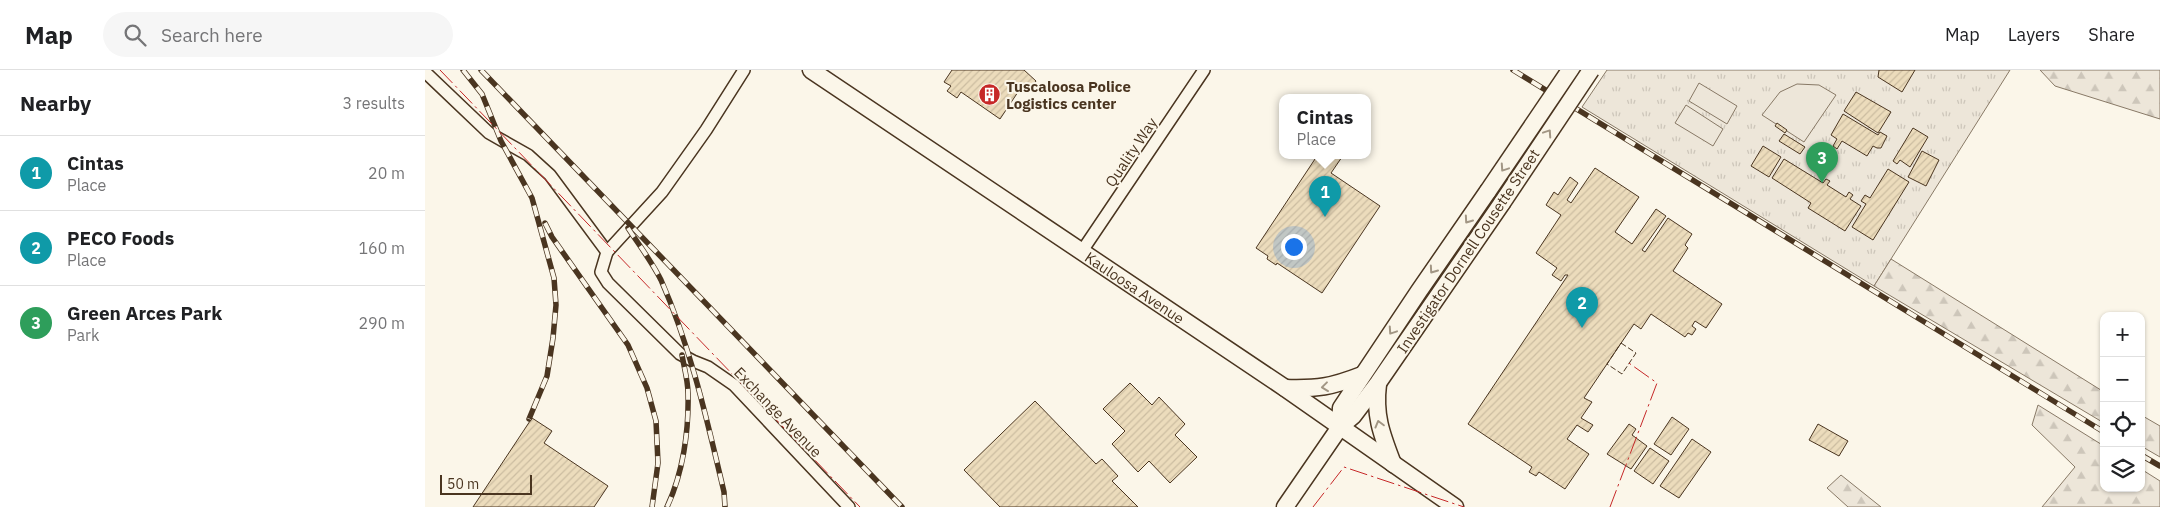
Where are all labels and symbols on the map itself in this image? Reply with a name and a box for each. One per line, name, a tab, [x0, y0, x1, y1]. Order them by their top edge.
place label: Tuscaloosa Police Logistics center	[1006, 77, 1131, 113]
building icon: Tuscaloosa Police Logistics center	[978, 83, 1002, 107]
street label: Quality Way	[1101, 113, 1162, 190]
one-way arrow	[1542, 129, 1551, 139]
pin: 3	[1806, 142, 1838, 183]
street label: Investigator Dornell Cousette Street	[1392, 145, 1544, 357]
one-way arrow	[1501, 163, 1510, 172]
pin: 1	[1309, 176, 1341, 217]
one-way arrow	[1465, 214, 1474, 224]
your location	[1281, 234, 1307, 260]
street label: Kauloosa Avenue	[1082, 247, 1188, 327]
one-way arrow	[1430, 264, 1439, 274]
pin: 2	[1566, 287, 1598, 328]
one-way arrow	[1388, 326, 1398, 335]
street label: Exchange Avenue	[730, 363, 826, 461]
one-way arrow	[1320, 381, 1328, 392]
one-way arrow	[1375, 421, 1385, 429]
scale bar	[440, 472, 533, 495]

